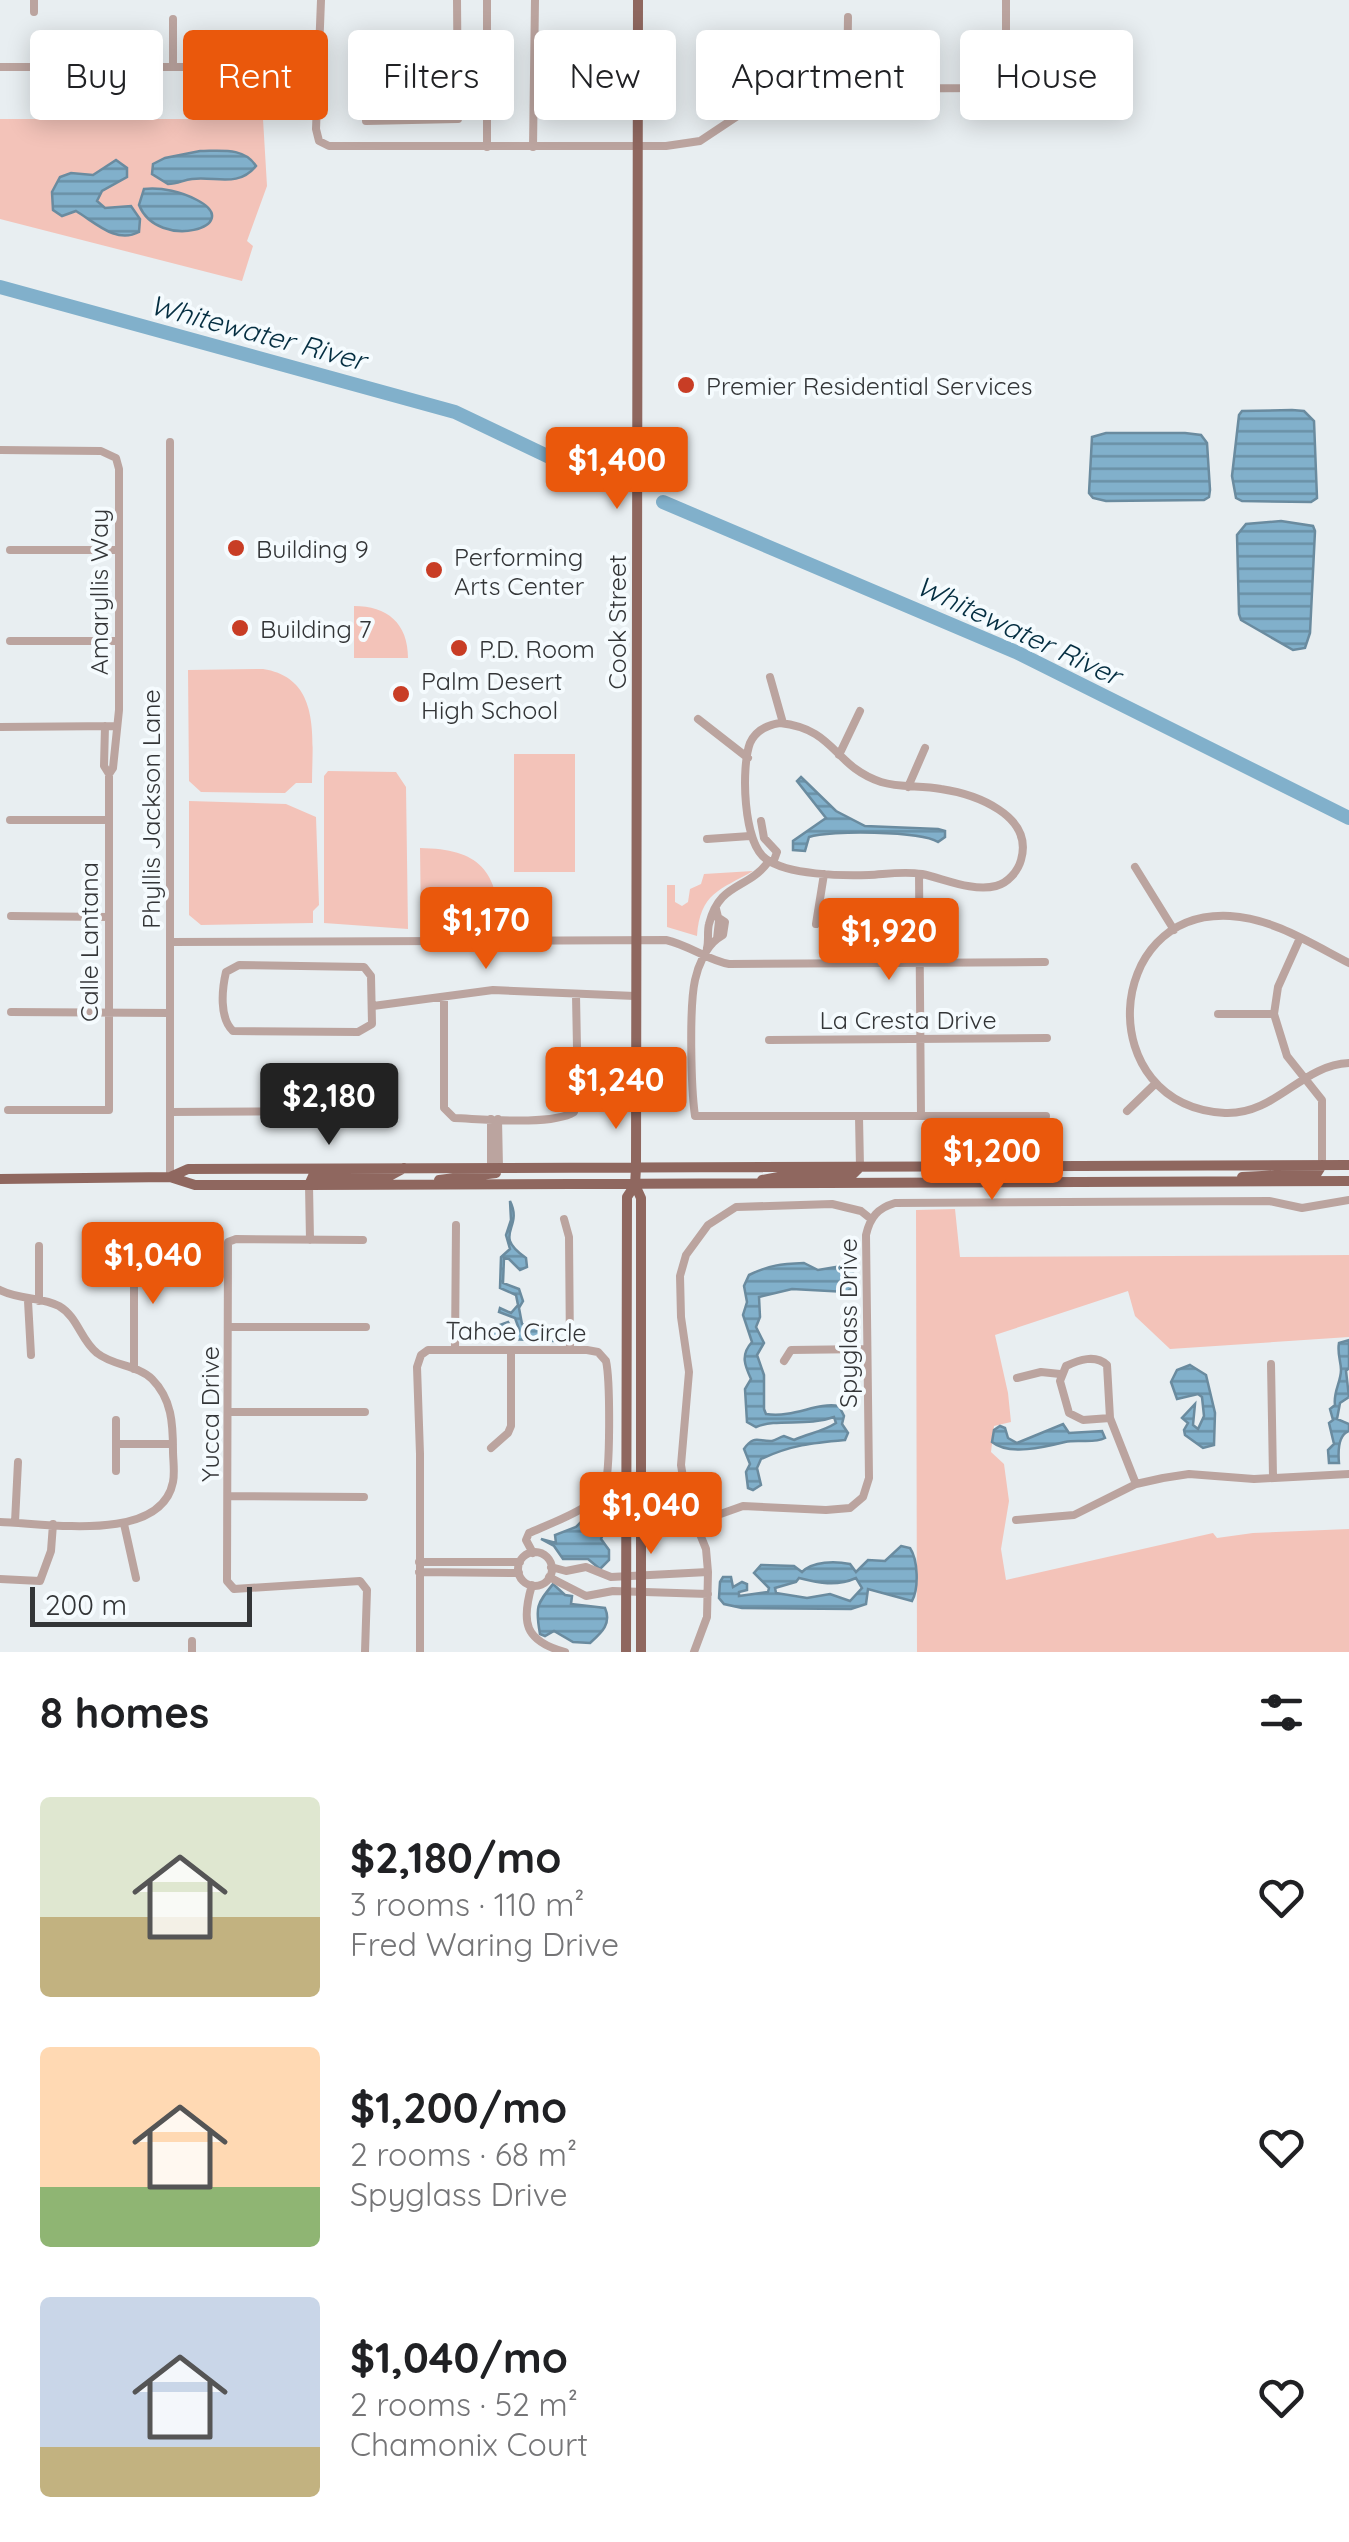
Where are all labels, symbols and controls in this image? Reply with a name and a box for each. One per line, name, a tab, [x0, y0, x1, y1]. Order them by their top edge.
chip: Buy	[30, 30, 163, 120]
chip: Rent	[183, 30, 328, 120]
chip: Filters	[348, 30, 514, 120]
chip: New	[534, 30, 676, 120]
chip: Apartment	[696, 30, 940, 120]
chip: House	[960, 30, 1133, 120]
water label: Whitewater River	[146, 286, 373, 378]
place label: Premier Residential Services	[706, 370, 1032, 401]
marker: Premier Residential Services	[675, 374, 697, 396]
pin: $1,400	[536, 427, 698, 512]
text: $1,400	[568, 439, 666, 479]
street label: Amaryllis Way	[83, 509, 114, 675]
place label: Building 9	[256, 533, 369, 564]
marker: Building 9	[225, 537, 247, 559]
place label: Performing Arts Center	[454, 541, 585, 601]
street label: Cook Street	[601, 554, 632, 690]
marker: Performing Arts Center	[423, 559, 445, 581]
water label: Whitewater River	[911, 567, 1130, 694]
place label: Building 7	[260, 613, 372, 644]
marker: Building 7	[229, 617, 251, 639]
place label: P.D. Room	[479, 633, 595, 664]
marker: P.D. Room	[448, 637, 470, 659]
place label: Palm Desert High School	[421, 665, 563, 725]
marker: Palm Desert High School	[390, 683, 412, 705]
street label: Phyllis Jackson Lane	[135, 689, 166, 929]
street label: Calle Lantana	[73, 862, 104, 1022]
pin: $1,170	[405, 887, 567, 972]
pin: $1,920	[808, 898, 970, 983]
text: $1,170	[442, 899, 530, 939]
text: $1,920	[841, 910, 937, 950]
street label: La Cresta Drive	[819, 1004, 997, 1035]
pin: $1,240	[535, 1047, 697, 1132]
text: $1,240	[567, 1059, 665, 1099]
pin: $2,180	[248, 1063, 410, 1148]
text: $2,180	[282, 1075, 376, 1115]
pin: $1,200	[911, 1118, 1073, 1203]
text: $1,200	[943, 1130, 1041, 1170]
pin: $1,040	[72, 1222, 234, 1307]
text: $1,040	[104, 1234, 202, 1274]
street label: Spyglass Drive	[832, 1238, 863, 1408]
street label: Tahoe Circle	[445, 1314, 587, 1348]
street label: Yucca Drive	[194, 1346, 225, 1482]
pin: $1,040	[570, 1472, 732, 1557]
text: $1,040	[602, 1484, 700, 1524]
scale bar	[30, 1582, 252, 1626]
text: 200 m	[45, 1587, 127, 1622]
icon: filters	[1254, 1685, 1309, 1740]
text: 8 homes	[40, 1686, 209, 1739]
text: $2,180/mo	[350, 1831, 562, 1884]
icon: home	[120, 1837, 240, 1957]
icon: heart	[1254, 1870, 1309, 1925]
text: 3 rooms · 110 m²	[350, 1884, 584, 1924]
text: Fred Waring Drive	[350, 1924, 619, 1964]
text: $1,200/mo	[350, 2081, 567, 2134]
icon: home	[120, 2087, 240, 2207]
icon: heart	[1254, 2120, 1309, 2175]
text: 2 rooms · 68 m²	[350, 2134, 577, 2174]
text: Spyglass Drive	[350, 2174, 568, 2214]
text: $1,040/mo	[350, 2331, 568, 2384]
icon: home	[120, 2337, 240, 2457]
icon: heart	[1254, 2370, 1309, 2425]
text: 2 rooms · 52 m²	[350, 2384, 578, 2424]
text: Chamonix Court	[350, 2424, 588, 2464]

